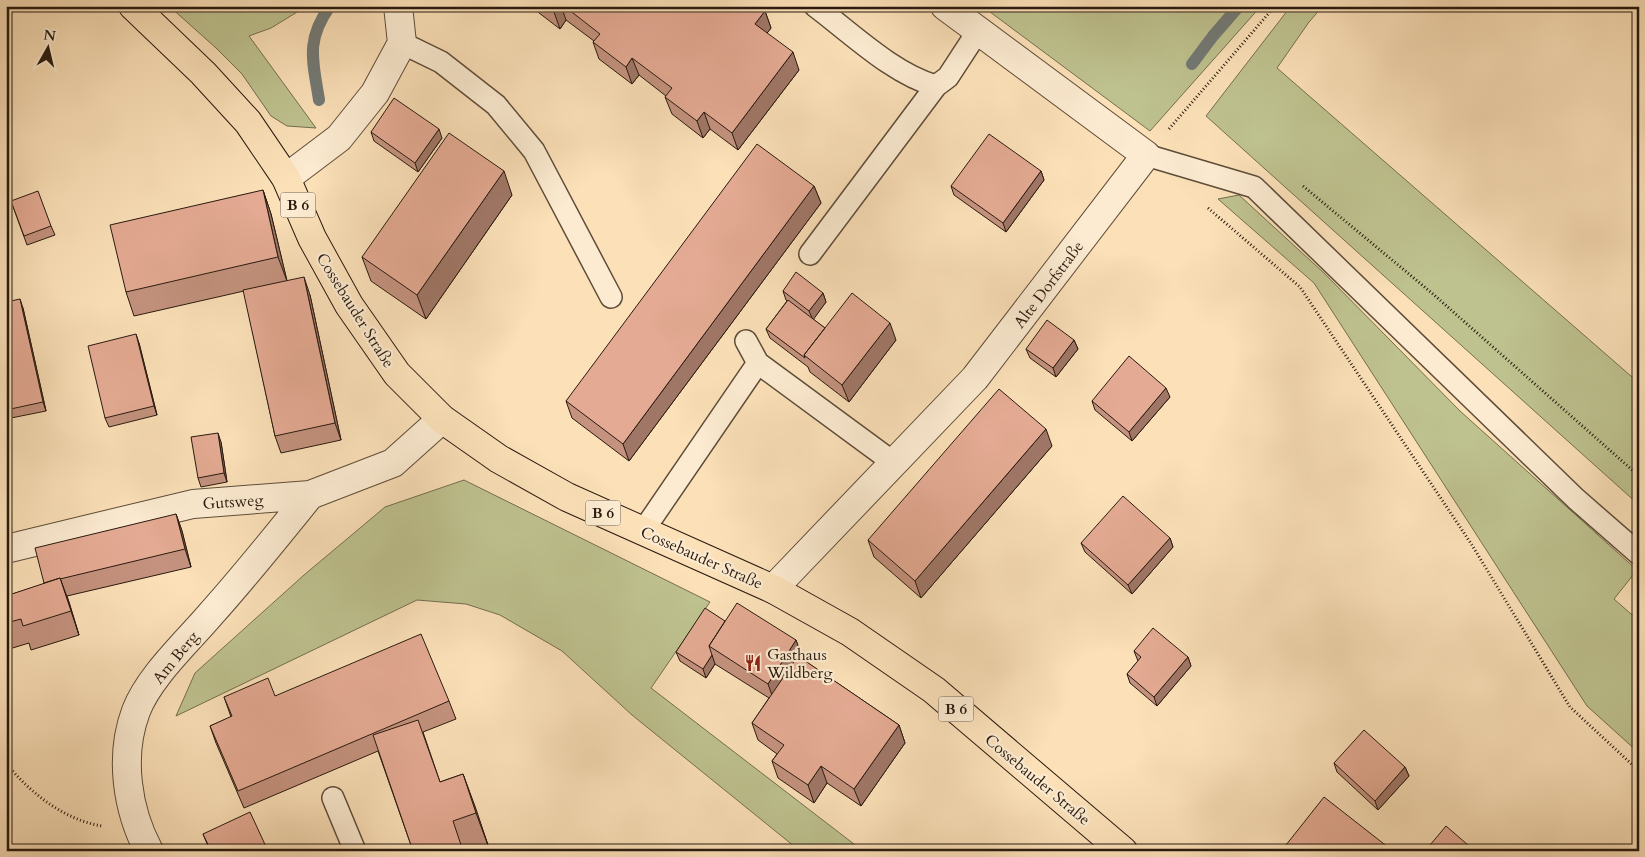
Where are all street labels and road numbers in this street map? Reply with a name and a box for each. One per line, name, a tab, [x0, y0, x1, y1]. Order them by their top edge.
road number: B 6	[280, 192, 316, 218]
street label: Alte Dorfstraße	[1009, 236, 1089, 333]
street label: Cossebauder Straße	[311, 249, 399, 372]
street label: Gutsweg	[202, 489, 264, 515]
road number: B 6	[586, 500, 620, 526]
street label: Cossebauder Straße	[637, 521, 766, 595]
street label: Am Berg	[148, 627, 204, 689]
road number: B 6	[938, 696, 974, 722]
street label: Cossebauder Straße	[980, 729, 1095, 831]

